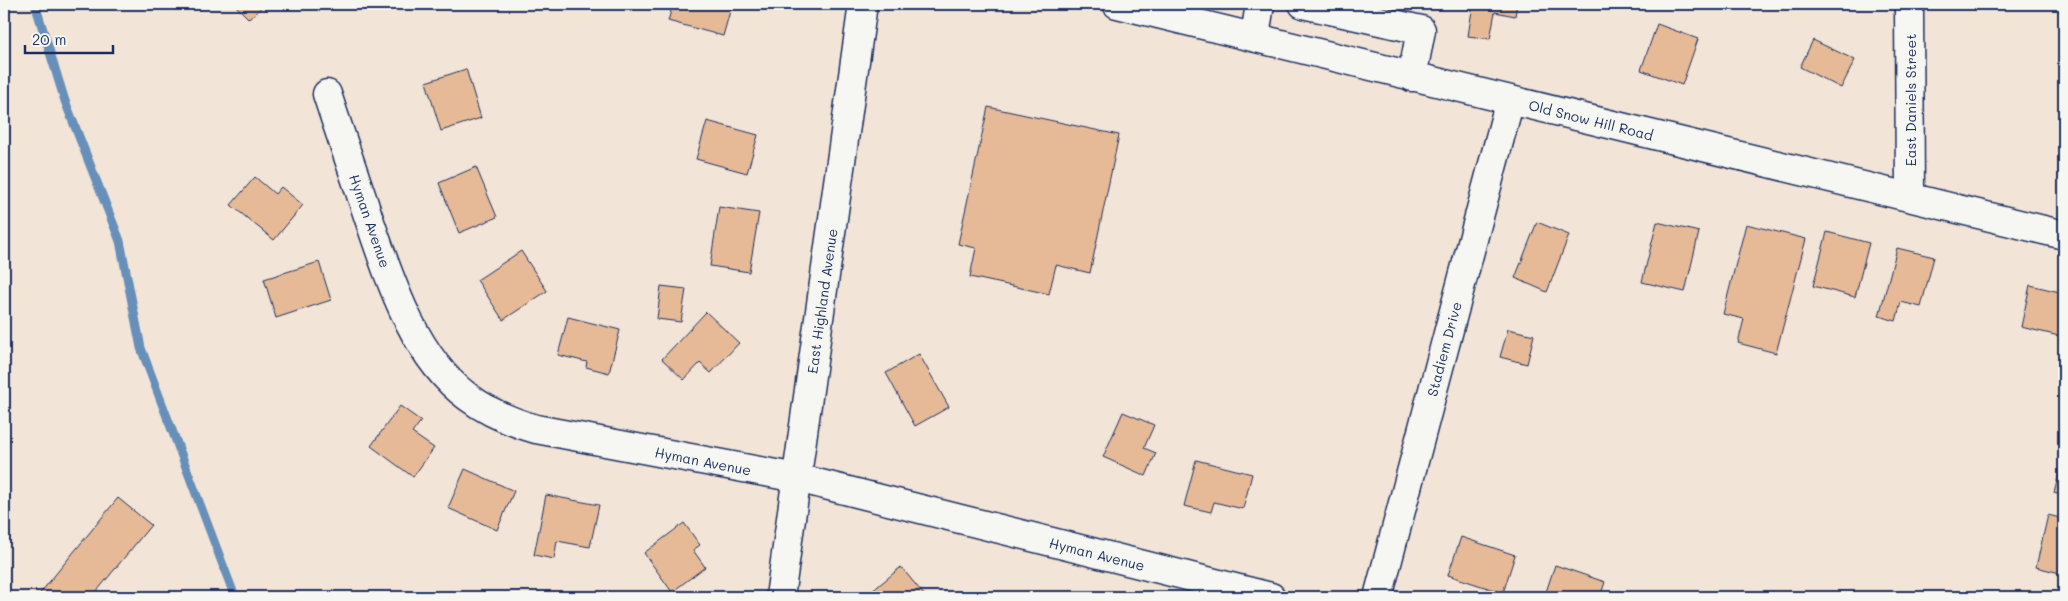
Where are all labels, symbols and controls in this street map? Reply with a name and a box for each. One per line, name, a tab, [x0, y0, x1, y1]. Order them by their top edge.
scale bar	[25, 22, 112, 54]
text: 20 m	[32, 29, 66, 49]
street label: East Daniels Street	[1901, 34, 1920, 166]
street label: Old Snow Hill Road	[1527, 95, 1655, 145]
street label: Hyman Avenue	[345, 172, 395, 270]
street label: East Highland Avenue	[802, 227, 842, 375]
street label: Stadiem Drive	[1422, 300, 1466, 398]
street label: Hyman Avenue	[653, 442, 753, 480]
street label: Hyman Avenue	[1047, 533, 1147, 575]

